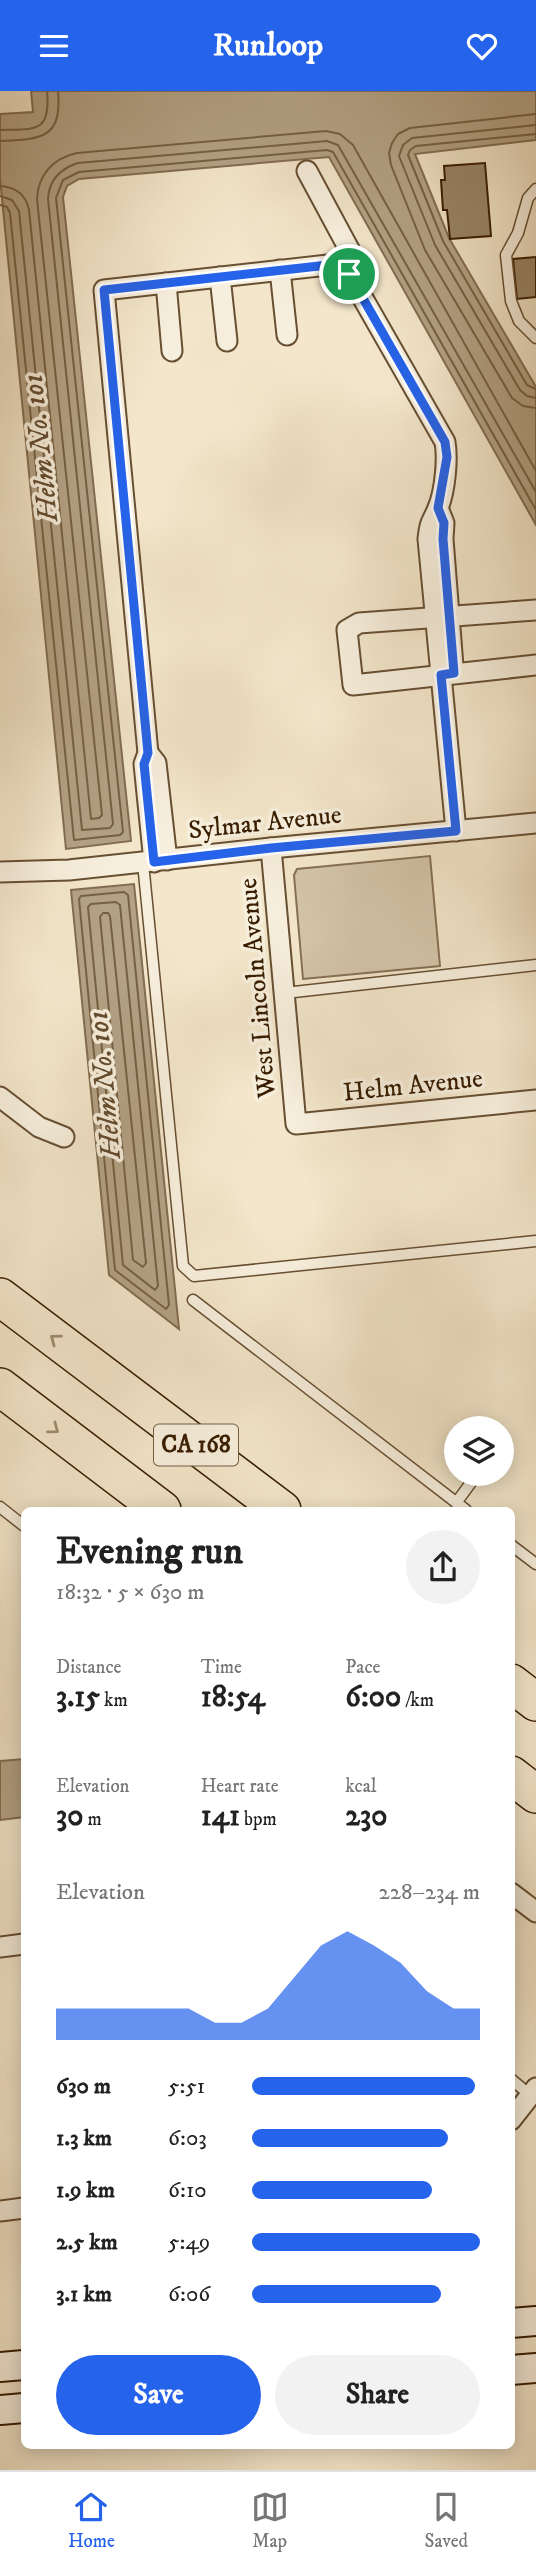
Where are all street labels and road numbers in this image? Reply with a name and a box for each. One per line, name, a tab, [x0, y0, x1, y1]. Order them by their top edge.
street label: Sylmar Avenue	[187, 799, 343, 847]
street label: West Lincoln Avenue	[232, 877, 284, 1100]
street label: Helm Avenue	[342, 1062, 484, 1110]
road number: CA 168	[154, 1425, 238, 1465]

